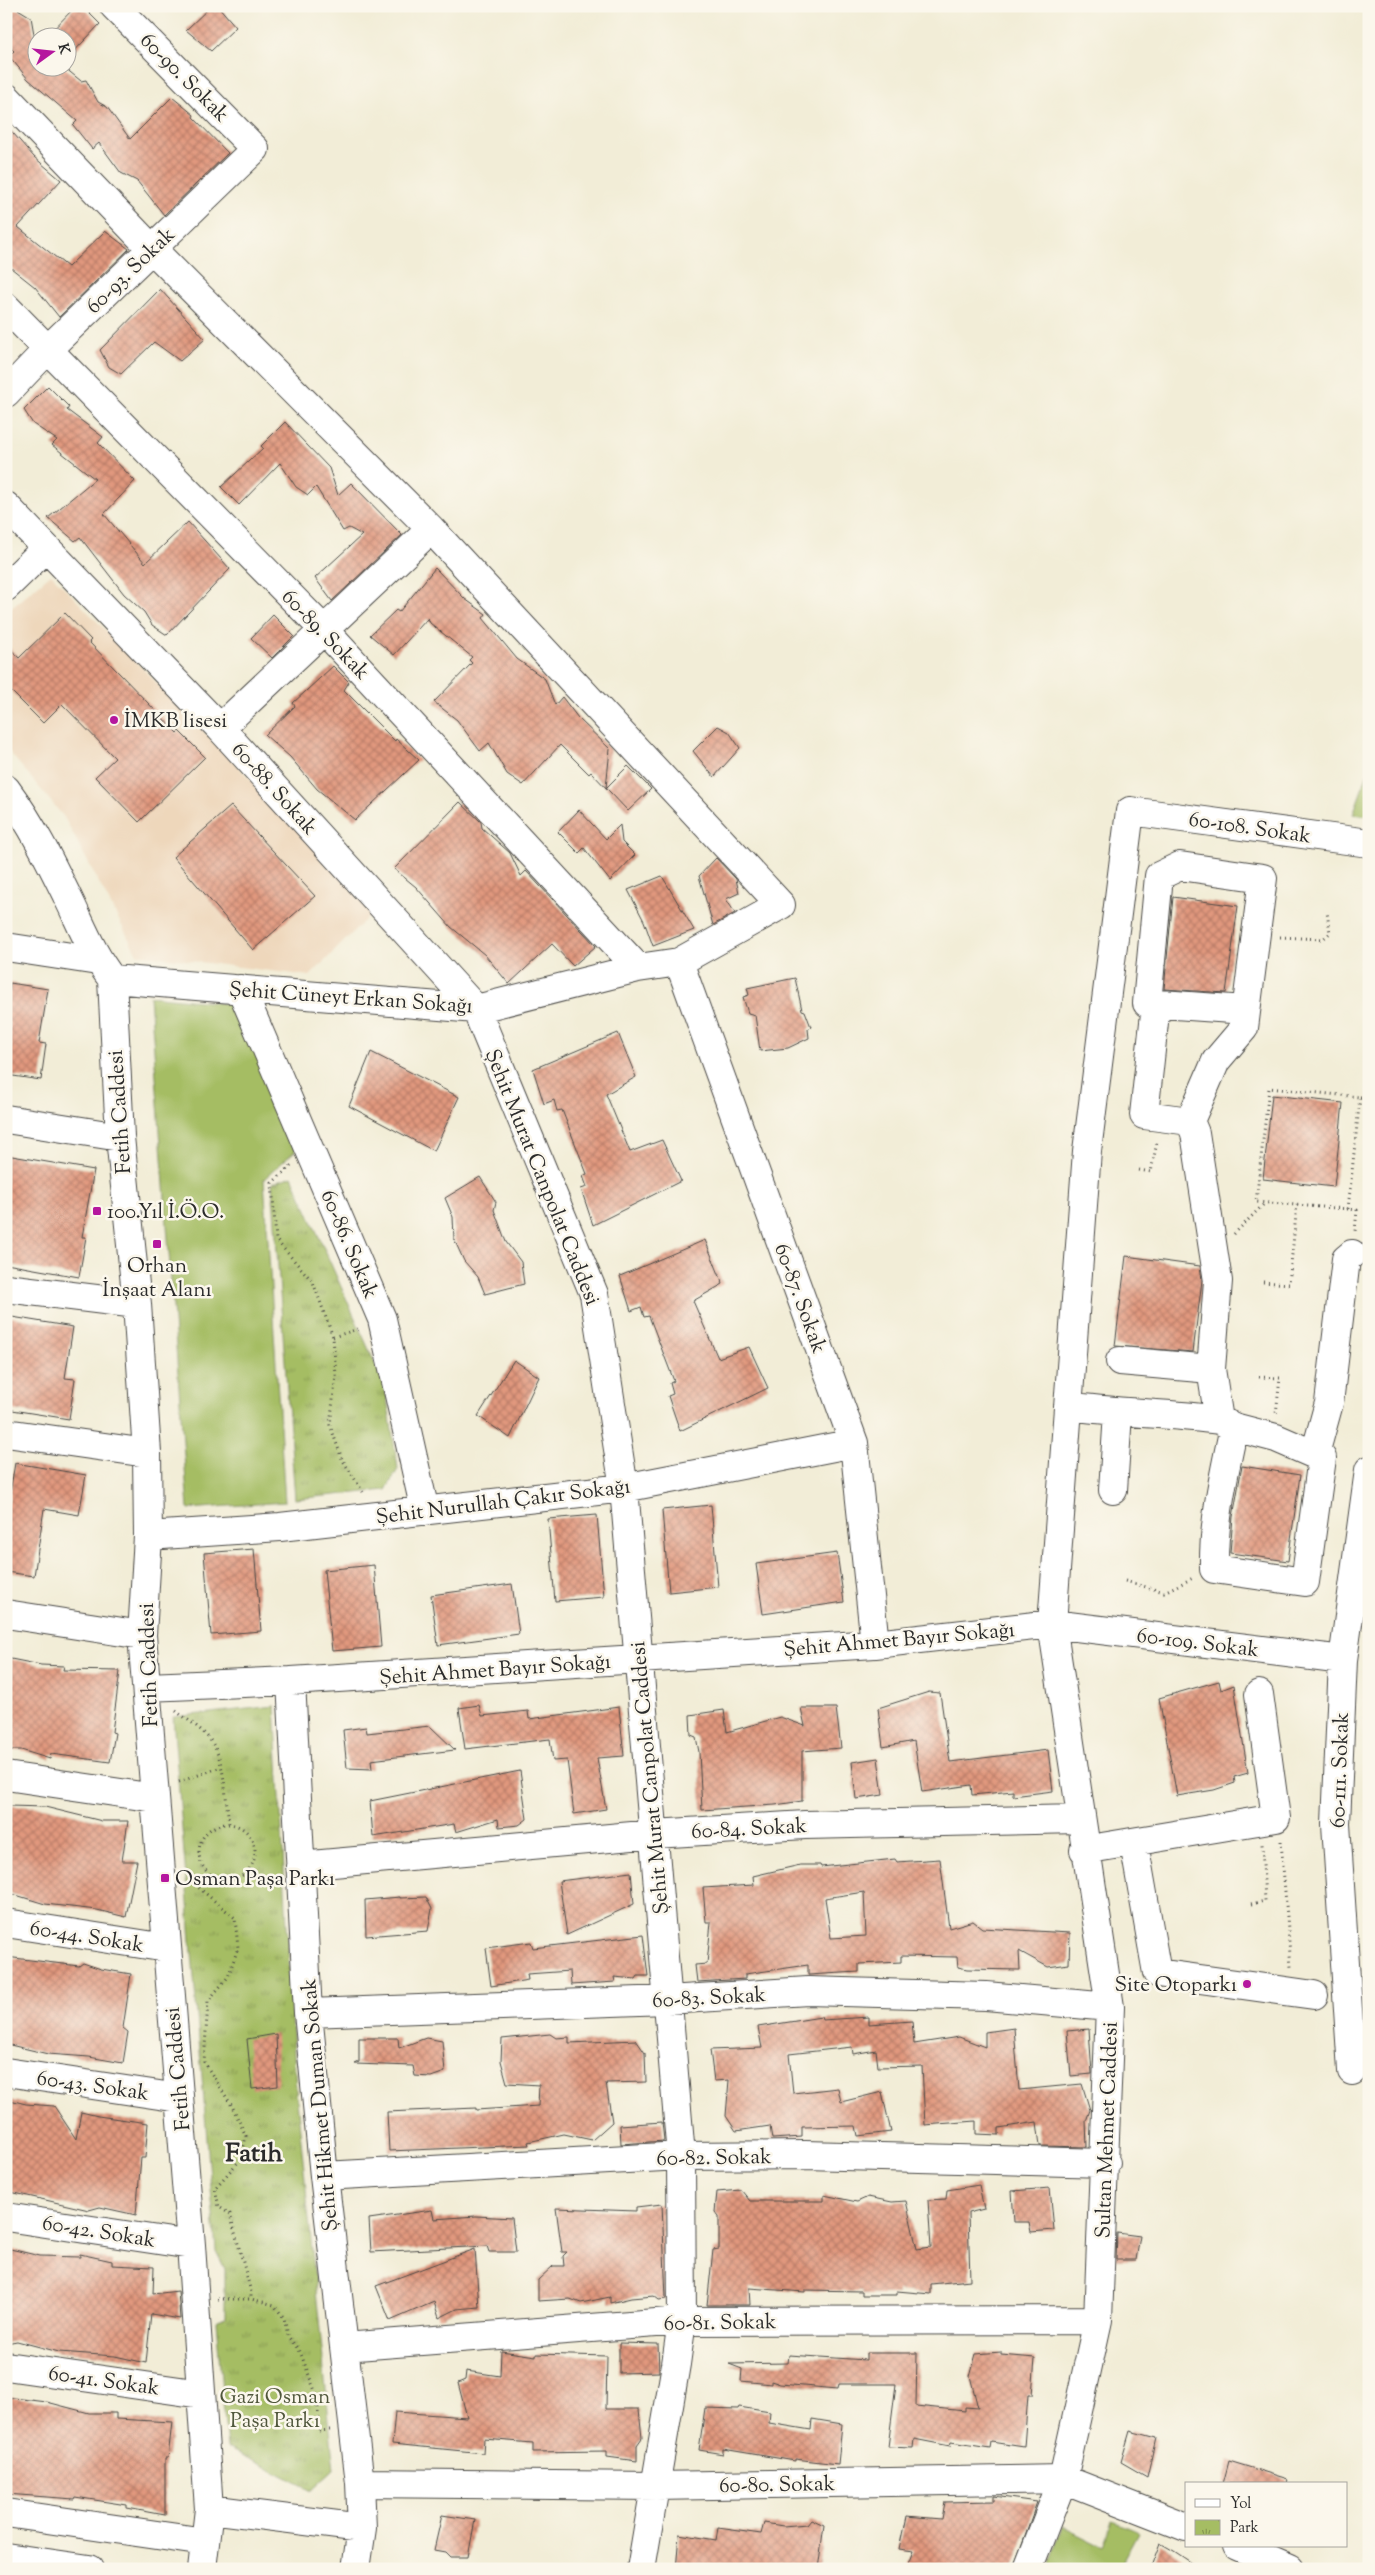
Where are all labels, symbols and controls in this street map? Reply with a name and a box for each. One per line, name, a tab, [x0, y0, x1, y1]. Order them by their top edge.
street label: 60-90. Sokak	[132, 27, 235, 130]
north arrow	[28, 28, 78, 78]
text: K	[52, 42, 74, 57]
street label: 60-93. Sokak	[80, 221, 183, 322]
street label: 60-89. Sokak	[274, 583, 376, 688]
place label: İMKB lisesi	[124, 707, 227, 737]
marker: İMKB lisesi	[108, 714, 120, 726]
street label: 60-88. Sokak	[224, 736, 324, 843]
street label: 60-108. Sokak	[1187, 806, 1313, 852]
street label: Şehit Cüneyt Erkan Sokağı	[228, 976, 474, 1022]
street label: Şehit Murat Canpolat Caddesi	[476, 1045, 606, 1310]
street label: Fetih Caddesi	[102, 1049, 140, 1175]
street label: 60-86. Sokak	[312, 1186, 385, 1304]
place label: 100.Yıl İ.Ö.O.	[107, 1198, 224, 1228]
marker: 100.Yıl İ.Ö.O.	[91, 1205, 103, 1217]
marker: Orhan İnşaat Alanı	[151, 1238, 163, 1250]
street label: 60-87. Sokak	[765, 1240, 833, 1358]
place label: Orhan İnşaat Alanı	[102, 1252, 212, 1306]
street label: Şehit Nurullah Çakır Sokağı	[374, 1473, 632, 1533]
street label: Fetih Caddesi	[133, 1602, 167, 1728]
street label: Şehit Ahmet Bayır Sokağı	[782, 1616, 1016, 1666]
street label: 60-109. Sokak	[1135, 1622, 1261, 1666]
street label: Şehit Murat Canpolat Caddesi	[624, 1640, 678, 1916]
street label: Şehit Ahmet Bayır Sokağı	[378, 1648, 612, 1694]
street label: 60-111. Sokak	[1324, 1711, 1358, 1829]
street label: 60-84. Sokak	[691, 1812, 808, 1848]
place label: Osman Paşa Parkı	[175, 1865, 335, 1895]
marker: Osman Paşa Parkı	[159, 1872, 171, 1884]
street label: 60-44. Sokak	[28, 1914, 146, 1962]
place label: Site Otoparkı	[1115, 1971, 1237, 2001]
street label: Şehit Hikmet Duman Sokak	[295, 1977, 347, 2232]
marker: Site Otoparkı	[1241, 1978, 1253, 1990]
street label: 60-83. Sokak	[651, 1981, 767, 2017]
street label: Fetih Caddesi	[159, 2006, 199, 2132]
street label: Sultan Mehmet Caddesi	[1089, 2021, 1127, 2239]
street label: 60-43. Sokak	[35, 2064, 151, 2110]
district label: Fatih	[225, 2136, 283, 2173]
street label: 60-82. Sokak	[656, 2143, 772, 2175]
street label: 60-42. Sokak	[40, 2209, 158, 2257]
street label: 60-81. Sokak	[664, 2308, 777, 2340]
street label: 60-41. Sokak	[46, 2359, 162, 2405]
park label: Gazi Osman Paşa Parkı	[220, 2383, 330, 2437]
street label: 60-80. Sokak	[719, 2470, 836, 2502]
legend	[1185, 2482, 1348, 2548]
text: Yol	[1230, 2494, 1252, 2515]
text: Park	[1230, 2518, 1259, 2539]

